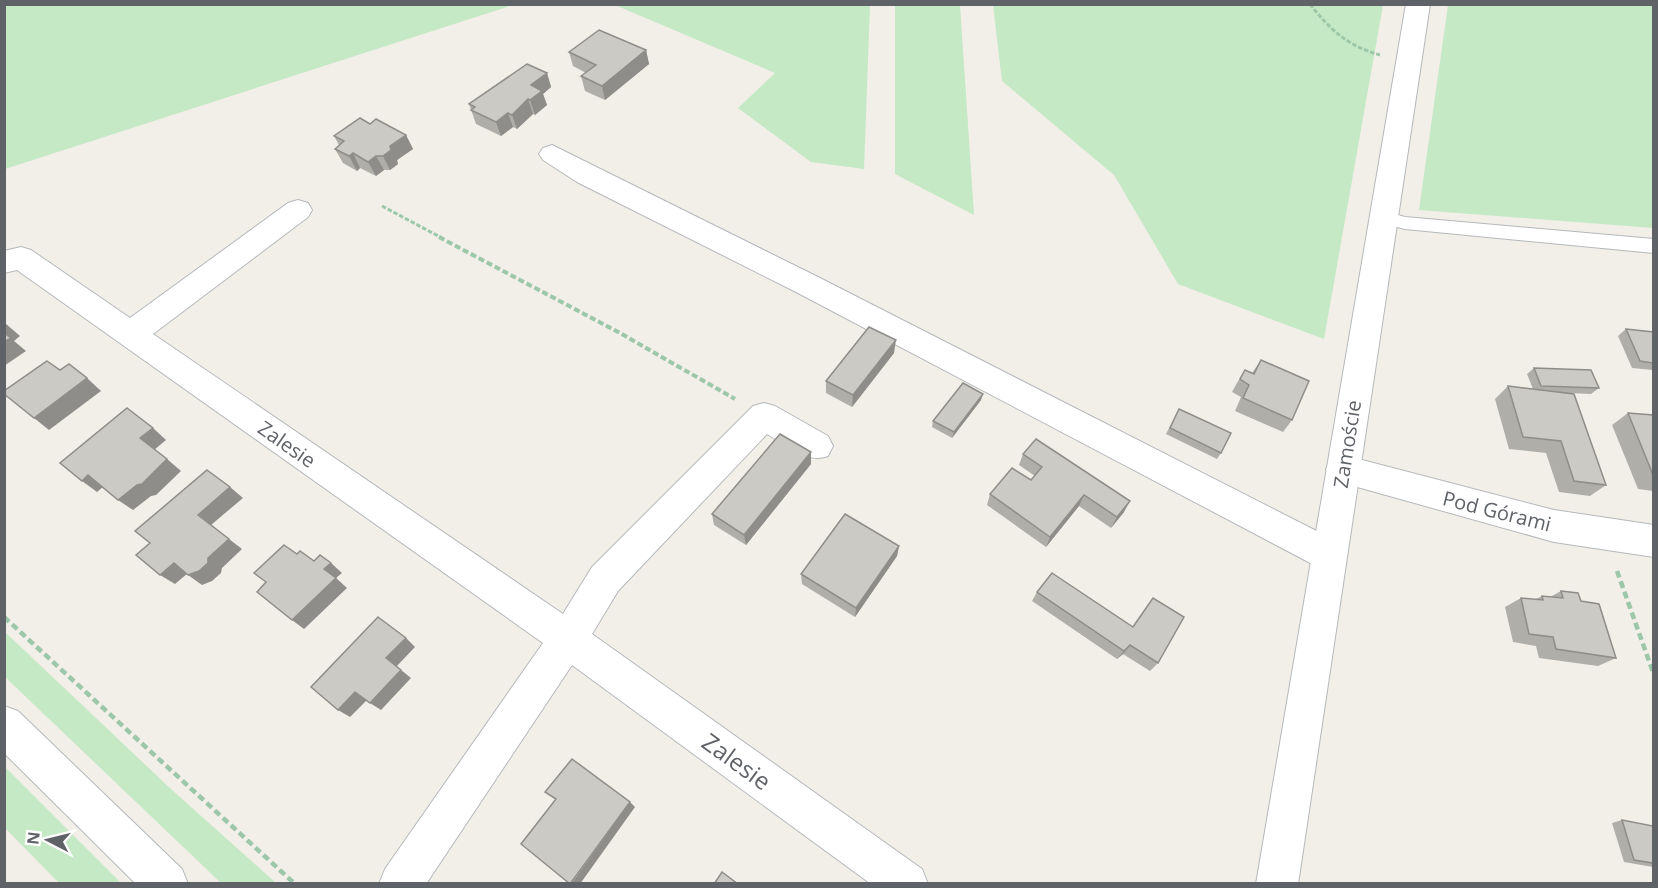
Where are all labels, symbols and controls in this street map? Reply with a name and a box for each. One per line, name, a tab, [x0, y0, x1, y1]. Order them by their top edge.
street label: Zamoście	[1327, 398, 1367, 490]
street label: Zalesie	[253, 414, 321, 474]
street label: Pod Górami	[1440, 484, 1554, 538]
street label: Zalesie	[696, 725, 778, 797]
north arrow	[18, 810, 78, 870]
text: N	[21, 830, 45, 846]

